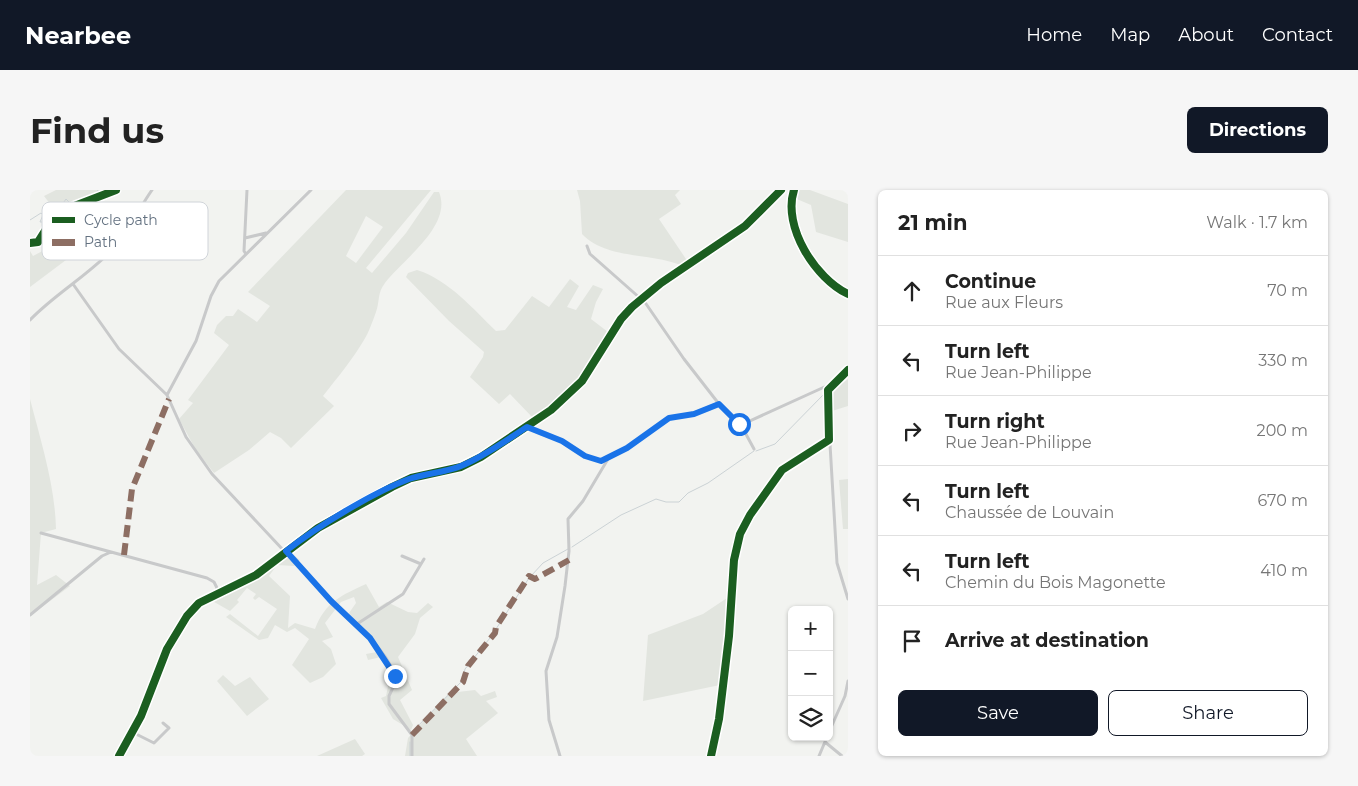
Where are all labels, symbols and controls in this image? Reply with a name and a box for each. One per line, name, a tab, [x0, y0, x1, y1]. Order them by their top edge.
text: Nearbee	[25, 21, 131, 50]
text: Home	[1026, 24, 1082, 46]
text: Map	[1110, 24, 1150, 46]
text: About	[1178, 24, 1234, 46]
text: Contact	[1262, 24, 1333, 46]
button: Directions	[1187, 107, 1328, 153]
text: Find us	[30, 109, 164, 152]
legend	[42, 202, 208, 260]
text: 21 min	[898, 210, 967, 235]
text: Cycle path	[84, 211, 158, 229]
text: Walk · 1.7 km	[1206, 213, 1308, 232]
text: Path	[84, 233, 117, 251]
text: Continue	[945, 270, 1036, 293]
icon: ahead	[898, 277, 926, 305]
text: 70 m	[1267, 281, 1308, 300]
text: Rue aux Fleurs	[945, 293, 1063, 312]
text: Turn left	[945, 340, 1030, 363]
icon: left	[898, 347, 926, 375]
text: 330 m	[1258, 351, 1308, 370]
text: Rue Jean-Philippe	[945, 363, 1092, 382]
text: Turn right	[945, 410, 1045, 433]
route start	[728, 413, 751, 436]
icon: right	[898, 417, 926, 445]
text: 200 m	[1257, 421, 1308, 440]
text: Rue Jean-Philippe	[945, 433, 1092, 452]
text: Turn left	[945, 480, 1030, 503]
icon: left	[898, 487, 926, 515]
text: 670 m	[1258, 491, 1308, 510]
text: Chaussée de Louvain	[945, 503, 1114, 522]
text: Turn left	[945, 550, 1030, 573]
icon: left	[898, 557, 926, 585]
text: 410 m	[1260, 561, 1308, 580]
text: Chemin du Bois Magonette	[945, 573, 1166, 592]
map controls	[788, 606, 833, 741]
button: +	[788, 606, 833, 651]
icon: arrive	[898, 627, 926, 655]
text: Arrive at destination	[945, 629, 1149, 652]
button: −	[788, 651, 833, 696]
route end	[384, 665, 407, 688]
button: Save	[898, 690, 1098, 736]
button: Share	[1108, 690, 1308, 736]
button: layers	[788, 696, 833, 741]

